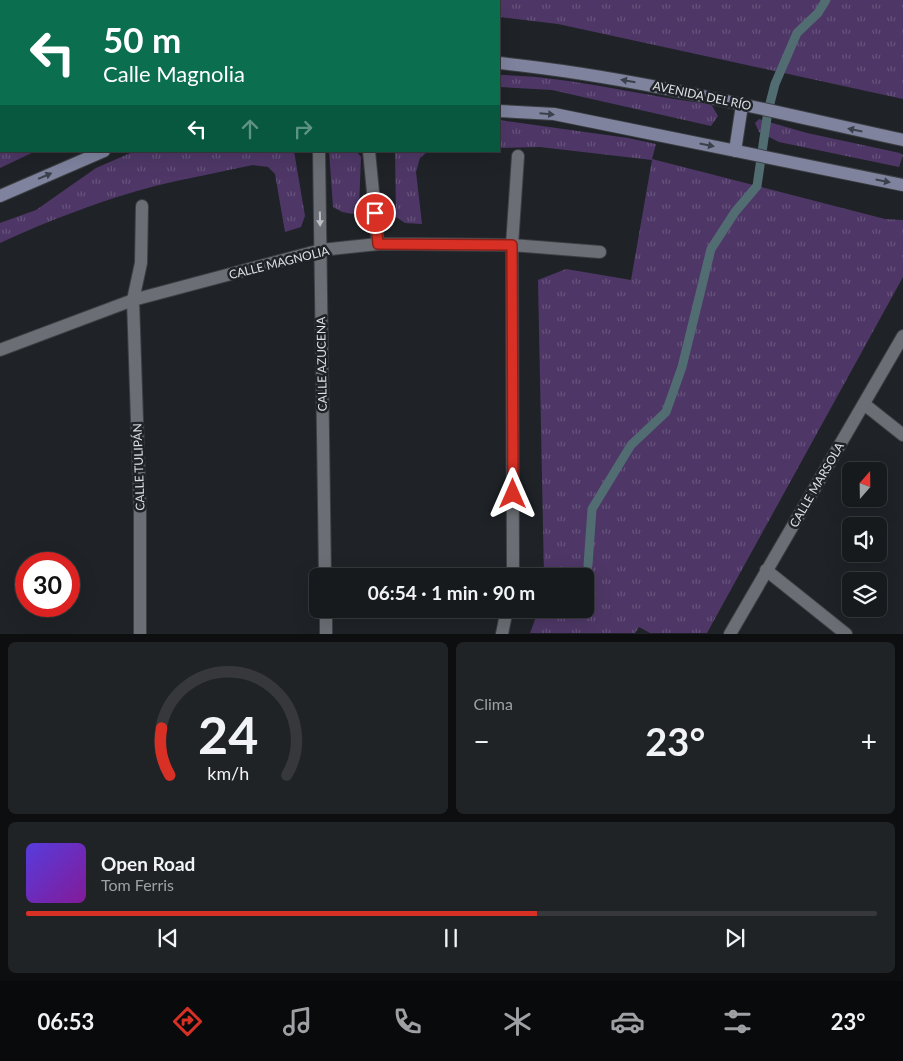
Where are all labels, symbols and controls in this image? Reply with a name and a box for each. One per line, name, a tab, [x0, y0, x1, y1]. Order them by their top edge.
text: 50 m	[103, 18, 181, 60]
icon: left	[20, 20, 85, 85]
text: Calle Magnolia	[103, 60, 245, 87]
one-way arrow	[620, 77, 636, 85]
street label: AVENIDA DEL RÍO	[652, 78, 753, 113]
one-way arrow	[540, 110, 556, 118]
icon: left	[183, 115, 211, 143]
icon: ahead	[236, 115, 264, 143]
icon: right	[289, 115, 317, 143]
one-way arrow	[847, 125, 863, 133]
one-way arrow	[699, 141, 714, 149]
one-way arrow	[38, 172, 52, 180]
one-way arrow	[876, 177, 892, 185]
pin	[354, 192, 396, 234]
icon: arrive	[361, 199, 389, 227]
one-way arrow	[316, 211, 324, 227]
street label: CALLE MAGNOLIA	[227, 243, 331, 282]
street label: CALLE AZUCENA	[313, 316, 330, 411]
street label: CALLE TULIPÁN	[129, 423, 148, 511]
street label: CALLE MARSOLA	[786, 439, 847, 530]
north arrow	[842, 462, 888, 508]
map controls	[842, 462, 887, 617]
position arrow	[486, 467, 538, 519]
button: sound	[842, 517, 887, 562]
speed limit sign: 30	[15, 552, 80, 617]
button: layers	[842, 572, 887, 617]
text: 06:54 · 1 min · 90 m	[368, 581, 535, 604]
text: Clima	[474, 694, 513, 713]
text: 24	[198, 703, 258, 765]
text: 23°	[645, 718, 705, 764]
text: −	[474, 724, 490, 758]
text: +	[861, 724, 877, 758]
text: km/h	[207, 762, 249, 784]
text: Open Road	[101, 852, 195, 875]
text: Tom Ferris	[101, 875, 174, 894]
icon: previous	[154, 924, 182, 952]
icon: pause	[437, 924, 465, 952]
icon: next	[721, 924, 749, 952]
icon: directions	[170, 1004, 205, 1039]
icon: music	[280, 1004, 315, 1039]
icon: phone	[390, 1004, 425, 1039]
icon: climate	[500, 1004, 535, 1039]
icon: car	[610, 1004, 645, 1039]
icon: filters	[720, 1004, 755, 1039]
text: 06:53	[38, 1008, 94, 1035]
text: 23°	[831, 1008, 865, 1035]

